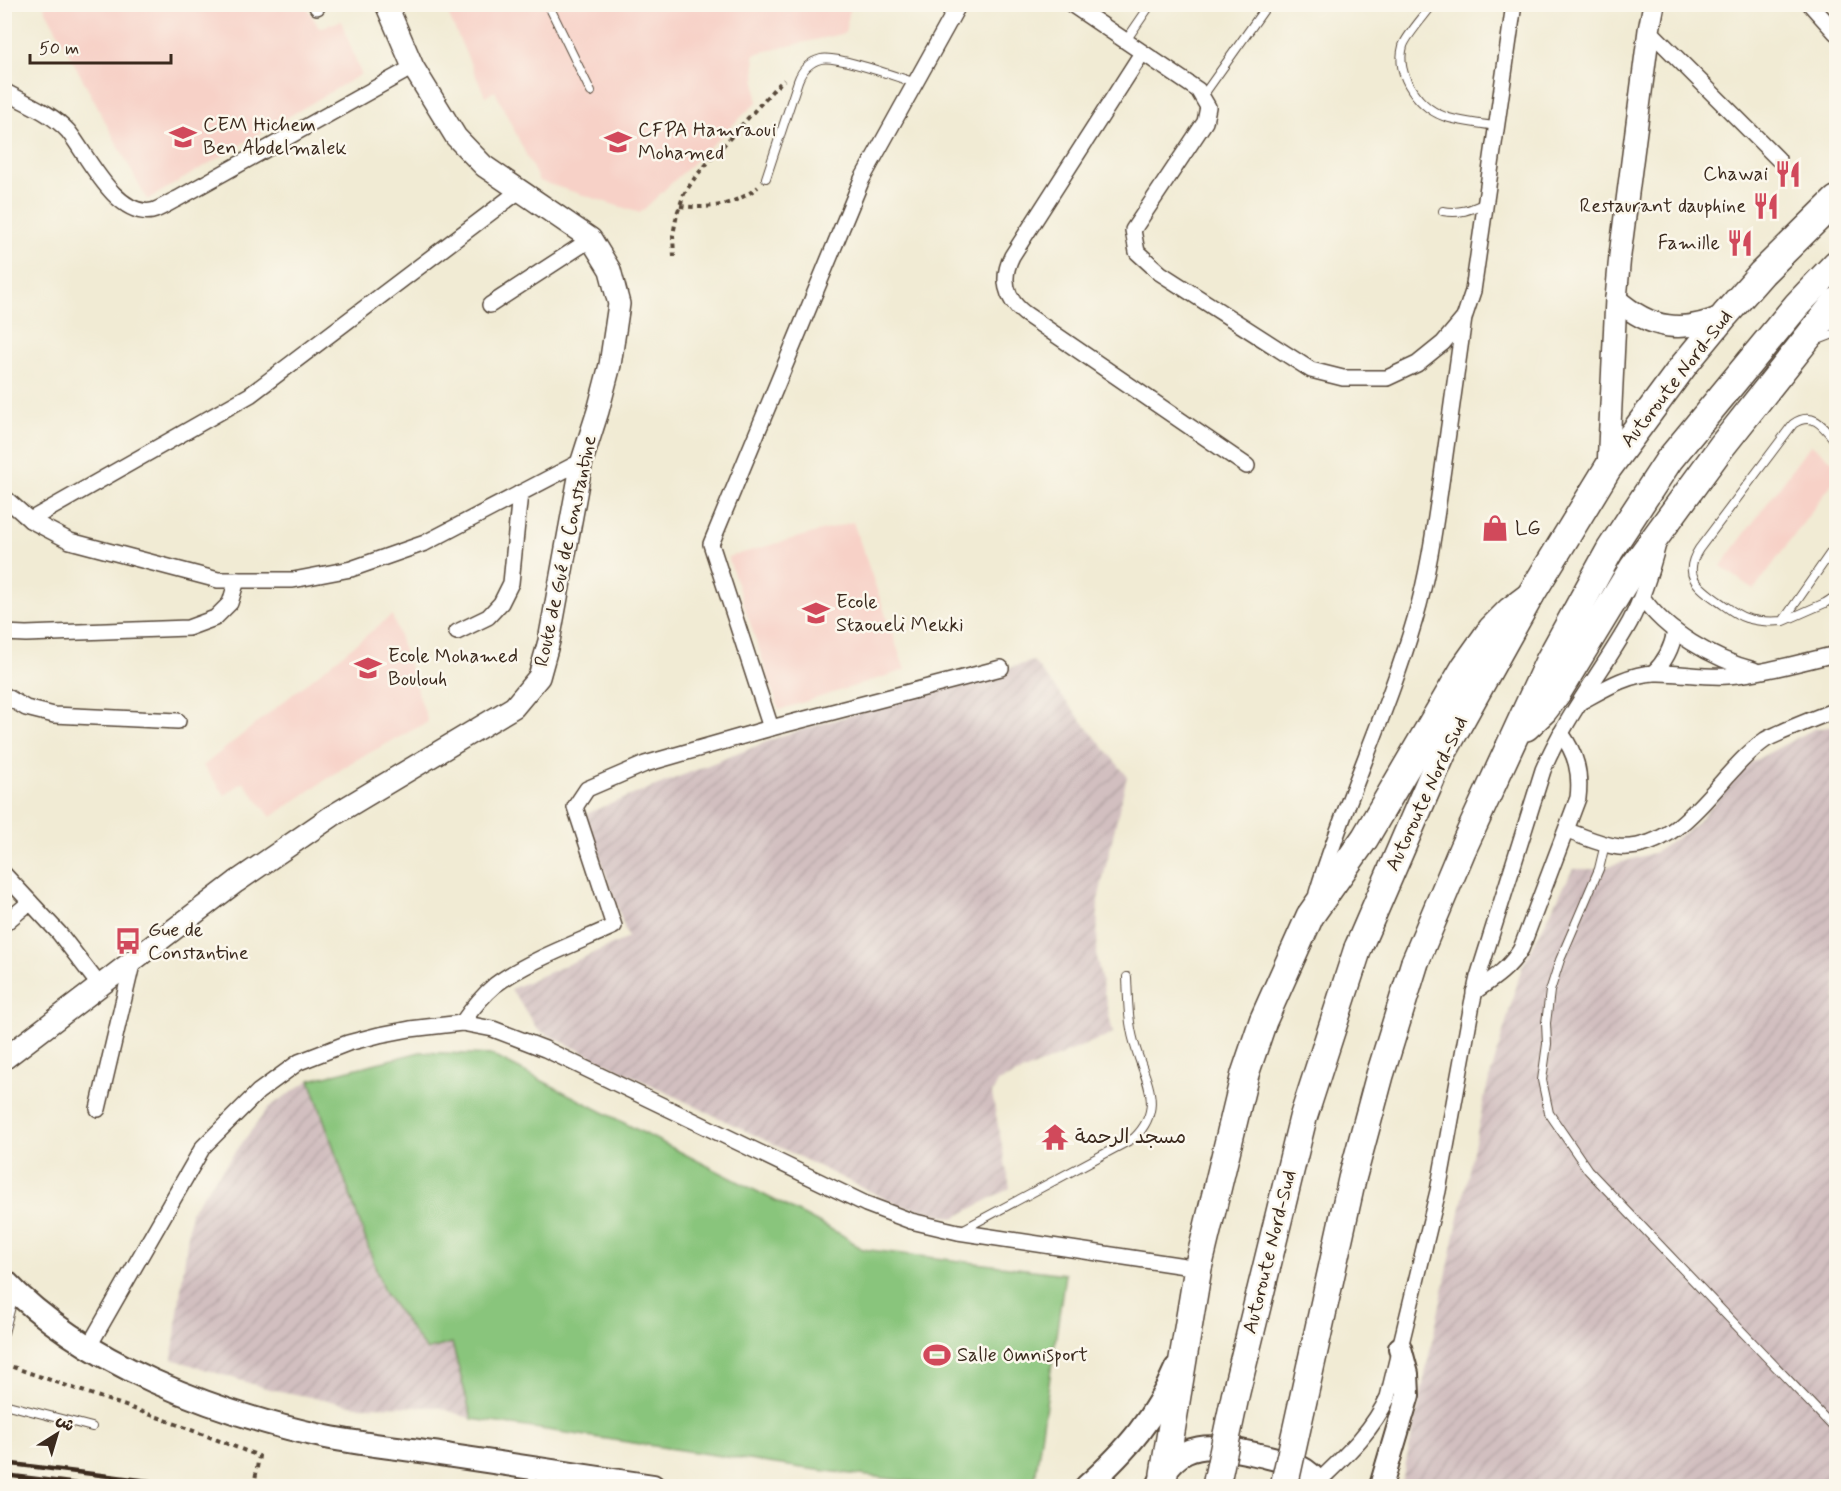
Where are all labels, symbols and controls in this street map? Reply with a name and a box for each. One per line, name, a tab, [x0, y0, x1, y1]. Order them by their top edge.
scale bar	[30, 27, 171, 65]
text: 50 m	[39, 37, 79, 61]
place label: CEM Hichem Ben Abdelmalek	[203, 112, 347, 162]
place label: CFPA Hamraoui Mohamed	[638, 117, 776, 167]
school or university icon: CEM Hichem Ben Abdelmalek	[168, 122, 198, 152]
school or university icon: CFPA Hamraoui Mohamed	[603, 127, 633, 157]
restaurant icon: Chawai	[1773, 159, 1803, 189]
place label: Chawai	[1703, 161, 1768, 188]
restaurant icon: Restaurant dauphine	[1751, 191, 1781, 221]
place label: Restaurant dauphine	[1580, 193, 1746, 220]
restaurant icon: Famille	[1725, 228, 1755, 258]
place label: Famille	[1658, 230, 1720, 257]
street label: Autoroute Nord-Sud	[1615, 305, 1739, 453]
street label: Route de Gué de Constantine	[528, 433, 604, 669]
shop icon: LG	[1480, 513, 1510, 543]
place label: LG	[1515, 515, 1541, 542]
place label: Ecole Staoueli Mekki	[836, 589, 964, 639]
school or university icon: Ecole Staoueli Mekki	[801, 598, 831, 628]
place label: Ecole Mohamed Boulouh	[388, 643, 518, 693]
school or university icon: Ecole Mohamed Boulouh	[353, 653, 383, 683]
street label: Autoroute Nord-Sud	[1379, 712, 1475, 876]
place label: Gue de Constantine	[148, 917, 249, 967]
bus stop icon: Gue de Constantine	[113, 926, 143, 956]
temple icon: مسجد الرحمة	[1040, 1122, 1070, 1152]
place label: مسجد الرحمة	[1075, 1124, 1186, 1151]
street label: Autoroute Nord-Sud	[1237, 1167, 1303, 1337]
sports icon: Salle Omnisport	[922, 1340, 952, 1370]
place label: Salle Omnisport	[957, 1342, 1088, 1369]
north arrow	[27, 1404, 87, 1464]
text: ش	[52, 1410, 78, 1437]

